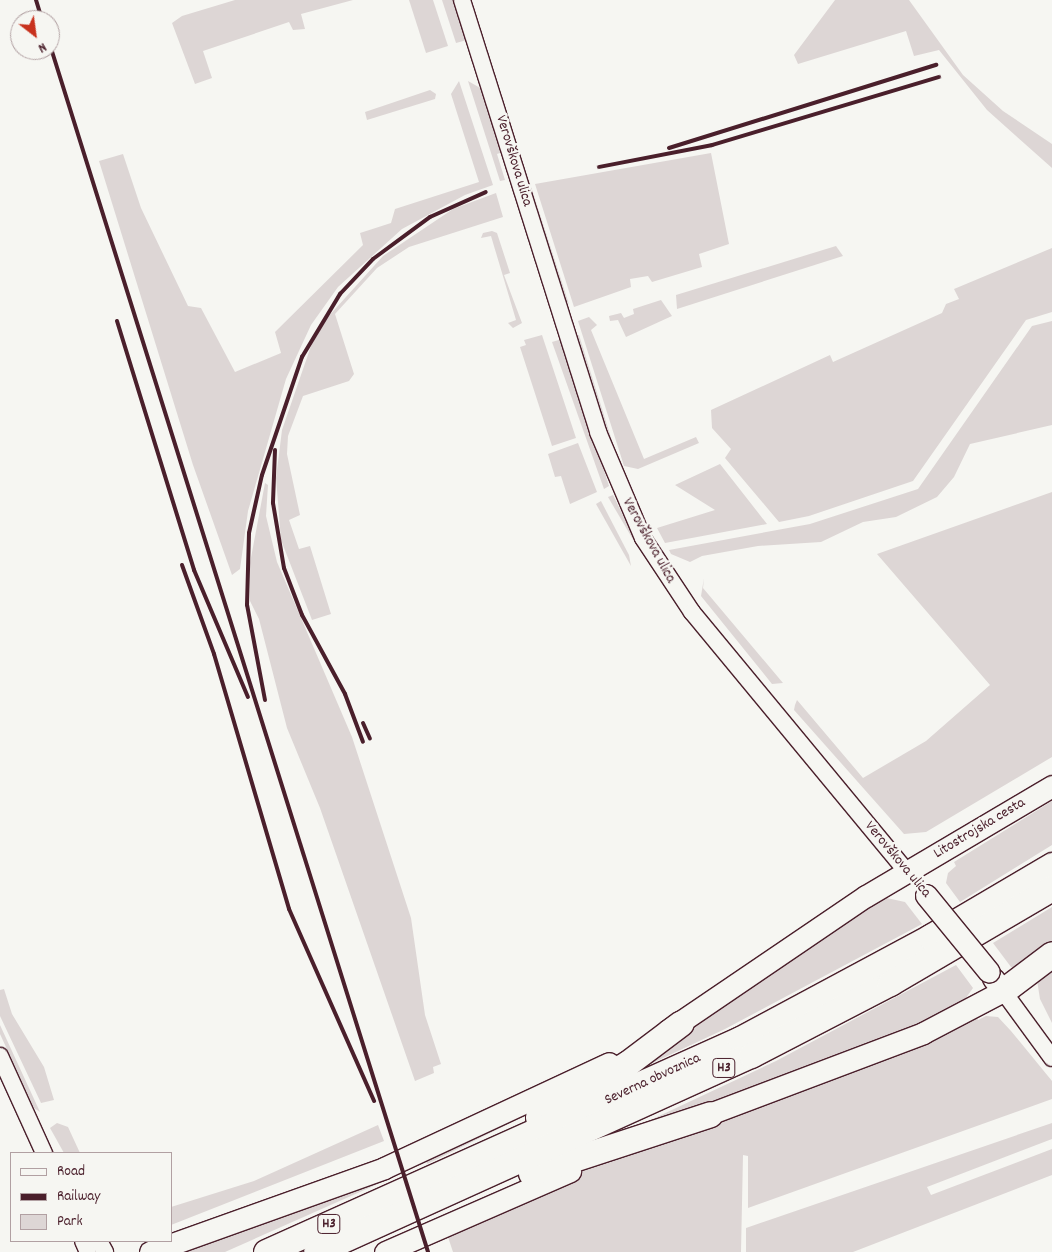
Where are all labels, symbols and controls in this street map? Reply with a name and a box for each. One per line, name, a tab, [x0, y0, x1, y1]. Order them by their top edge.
north arrow	[10, 10, 60, 60]
text: N	[34, 37, 50, 58]
street label: Verovškova ulica	[491, 113, 535, 209]
street label: Verovškova ulica	[617, 495, 679, 587]
street label: Litostrojska cesta	[931, 795, 1029, 863]
street label: Verovškova ulica	[860, 818, 934, 902]
street label: Severna obvoznica	[602, 1050, 704, 1110]
road number: H3	[712, 1056, 736, 1080]
legend	[10, 1152, 172, 1242]
text: Road	[57, 1161, 85, 1183]
text: Railway	[57, 1186, 100, 1208]
text: Park	[57, 1211, 83, 1233]
road number: H3	[316, 1212, 342, 1236]

